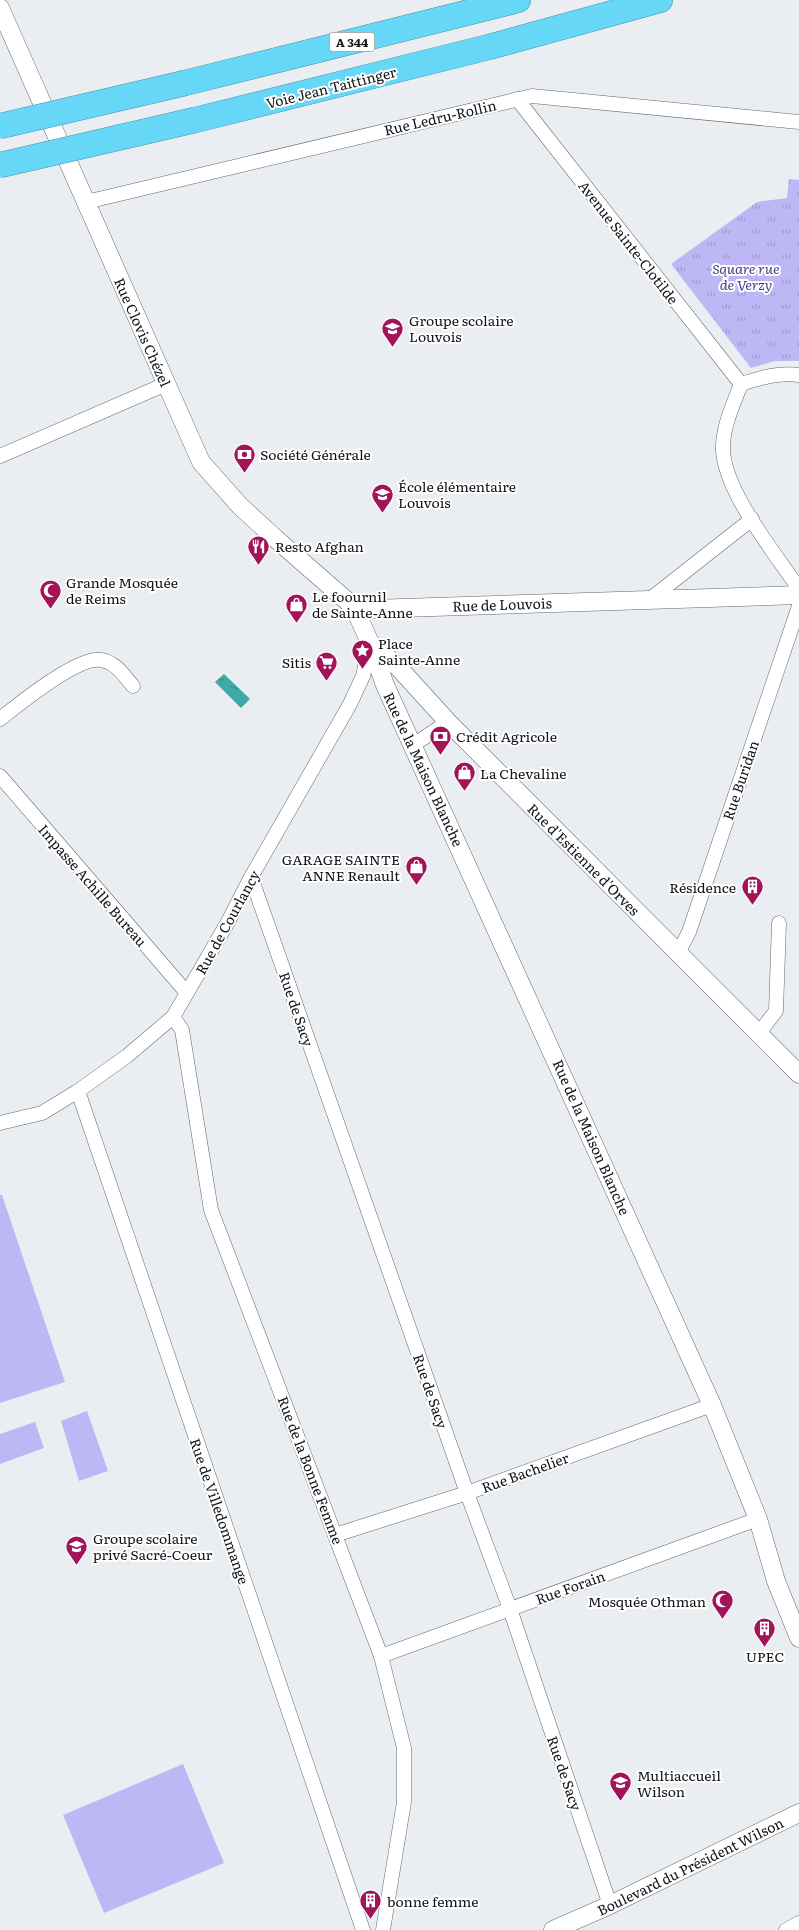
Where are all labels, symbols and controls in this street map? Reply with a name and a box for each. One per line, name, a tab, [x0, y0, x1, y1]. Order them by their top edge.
road number: A 344	[330, 32, 374, 52]
street label: Voie Jean Taittinger	[264, 61, 399, 113]
street label: Rue Ledru-Rollin	[382, 94, 498, 140]
street label: Avenue Sainte-Clotilde	[574, 176, 684, 308]
park label: Square rue de Verzy	[712, 258, 780, 294]
street label: Rue Clovis Chézel	[110, 274, 176, 390]
place label: Groupe scolaire Louvois	[409, 310, 514, 346]
school or university icon: Groupe scolaire Louvois	[381, 316, 405, 347]
bank icon: Société Générale	[232, 442, 256, 473]
place label: Société Générale	[260, 444, 371, 464]
place label: École élémentaire Louvois	[398, 476, 516, 512]
school or university icon: École élémentaire Louvois	[370, 482, 394, 513]
restaurant icon: Resto Afghan	[247, 534, 271, 565]
place label: Resto Afghan	[275, 536, 364, 556]
place label: Grande Mosquée de Reims	[66, 572, 178, 608]
mosque icon: Grande Mosquée de Reims	[38, 578, 62, 609]
place label: Le foournil de Sainte-Anne	[312, 586, 413, 622]
shop icon: Le foournil de Sainte-Anne	[284, 592, 308, 623]
street label: Rue de Louvois	[452, 592, 552, 616]
place label: Place Sainte-Anne	[378, 633, 460, 669]
place icon: Place Sainte-Anne	[350, 639, 374, 670]
supermarket icon: Sitis	[315, 650, 339, 681]
place label: Sitis	[282, 652, 311, 672]
street label: Rue de la Maison Blanche	[379, 689, 469, 849]
bank icon: Crédit Agricole	[428, 724, 452, 755]
place label: Crédit Agricole	[456, 726, 557, 746]
street label: Rue Buridan	[717, 737, 763, 823]
shop icon: La Chevaline	[452, 761, 476, 792]
place label: La Chevaline	[480, 763, 567, 783]
street label: Rue d'Estienne d'Orves	[523, 798, 645, 920]
street label: Impasse Achille Bureau	[34, 819, 152, 951]
place label: GARAGE SAINTE ANNE Renault	[282, 849, 400, 885]
shop icon: GARAGE SAINTE ANNE Renault	[404, 855, 428, 886]
street label: Rue de Courlancy	[190, 865, 264, 978]
building icon: Résidence	[740, 875, 764, 906]
place label: Résidence	[669, 877, 736, 897]
street label: Rue de Sacy	[275, 969, 319, 1050]
street label: Rue de la Maison Blanche	[549, 1056, 635, 1218]
street label: Rue de Sacy	[409, 1351, 453, 1432]
street label: Rue de la Bonne Femme	[274, 1393, 348, 1547]
street label: Rue de Villedommange	[186, 1435, 254, 1587]
street label: Rue Bachelier	[479, 1447, 572, 1497]
place label: Groupe scolaire privé Sacré-Coeur	[93, 1528, 213, 1564]
school or university icon: Groupe scolaire privé Sacré-Coeur	[65, 1534, 89, 1565]
street label: Rue Forain	[532, 1565, 608, 1609]
mosque icon: Mosquée Othman	[710, 1589, 734, 1620]
place label: Mosquée Othman	[588, 1591, 706, 1611]
building icon: UPEC	[753, 1616, 777, 1647]
place label: UPEC	[746, 1646, 784, 1666]
street label: Rue de Sacy	[543, 1733, 587, 1814]
place label: Multiaccueil Wilson	[637, 1765, 721, 1801]
school or university icon: Multiaccueil Wilson	[609, 1771, 633, 1802]
street label: Boulevard du Président Wilson	[593, 1812, 787, 1920]
building icon: bonne femme	[359, 1889, 383, 1920]
place label: bonne femme	[387, 1891, 479, 1911]

